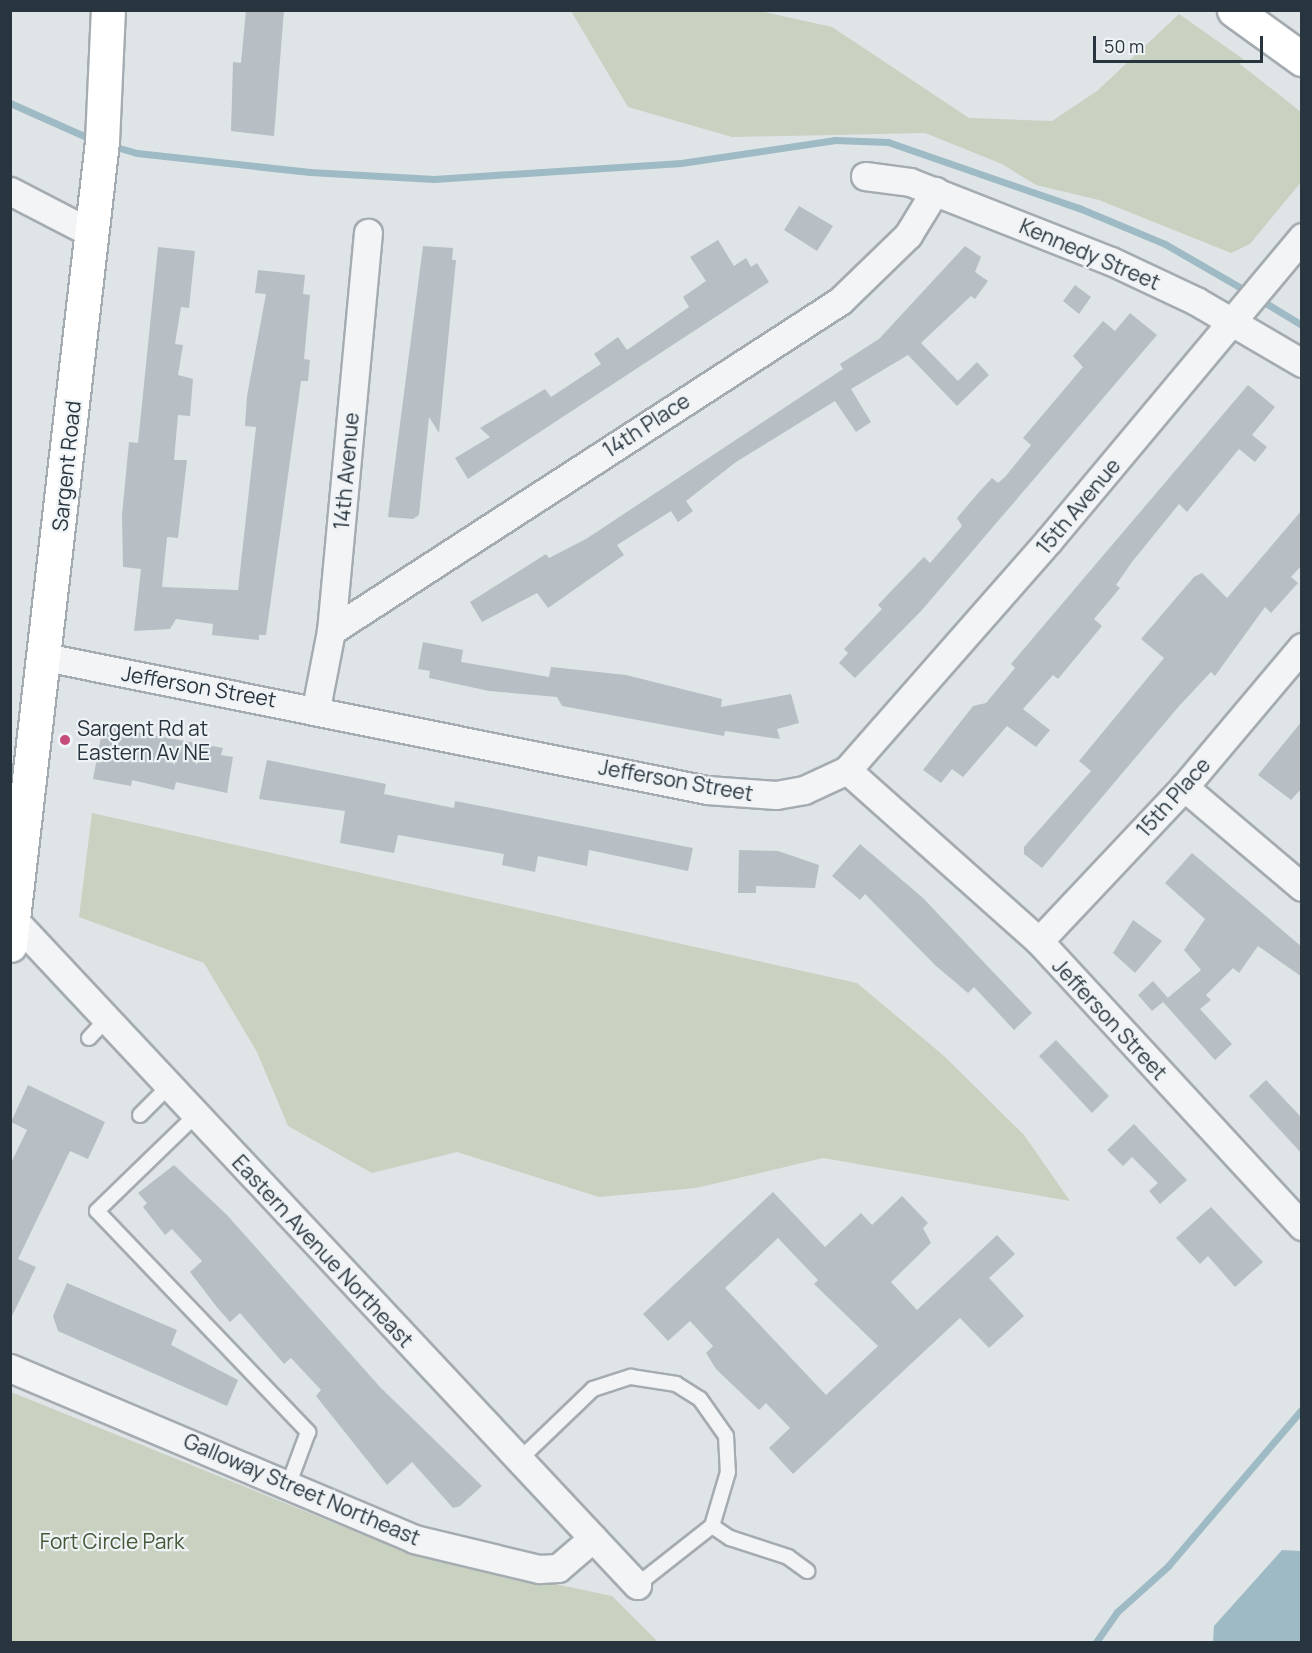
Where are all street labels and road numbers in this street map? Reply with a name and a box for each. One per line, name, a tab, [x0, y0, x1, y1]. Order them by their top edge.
street label: Kennedy Street	[1016, 213, 1164, 295]
street label: 14th Place	[598, 388, 694, 462]
street label: Sargent Road	[47, 400, 85, 532]
street label: 14th Avenue	[328, 411, 364, 531]
street label: 15th Avenue	[1031, 453, 1125, 559]
street label: Jefferson Street	[120, 660, 278, 712]
street label: 15th Place	[1131, 752, 1215, 842]
street label: Jefferson Street	[597, 754, 755, 806]
street label: Jefferson Street	[1047, 953, 1173, 1085]
street label: Eastern Avenue Northeast	[227, 1150, 419, 1352]
street label: Galloway Street Northeast	[180, 1428, 424, 1550]

